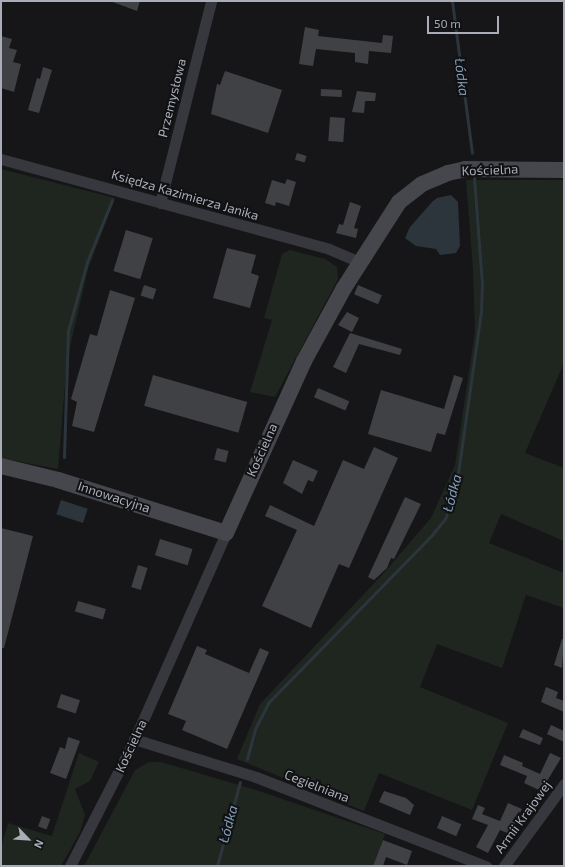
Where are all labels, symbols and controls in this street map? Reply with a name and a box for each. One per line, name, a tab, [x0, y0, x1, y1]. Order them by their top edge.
scale bar	[429, 8, 501, 34]
text: 50 m	[434, 16, 461, 30]
street label: Przemysłowa	[155, 57, 189, 139]
water label: Łódka	[451, 57, 473, 97]
street label: Kościelna	[461, 161, 519, 179]
street label: Księdza Kazimierza Janika	[109, 166, 261, 224]
street label: Kościelna	[243, 421, 281, 479]
water label: Łódka	[439, 472, 465, 514]
street label: Innowacyjna	[76, 478, 152, 516]
street label: Kościelna	[112, 717, 150, 775]
street label: Cegielniana	[282, 766, 352, 806]
street label: Armii Krajowej	[492, 778, 554, 856]
water label: Łódka	[215, 803, 241, 845]
north arrow	[8, 819, 48, 859]
text: N	[32, 838, 47, 851]

